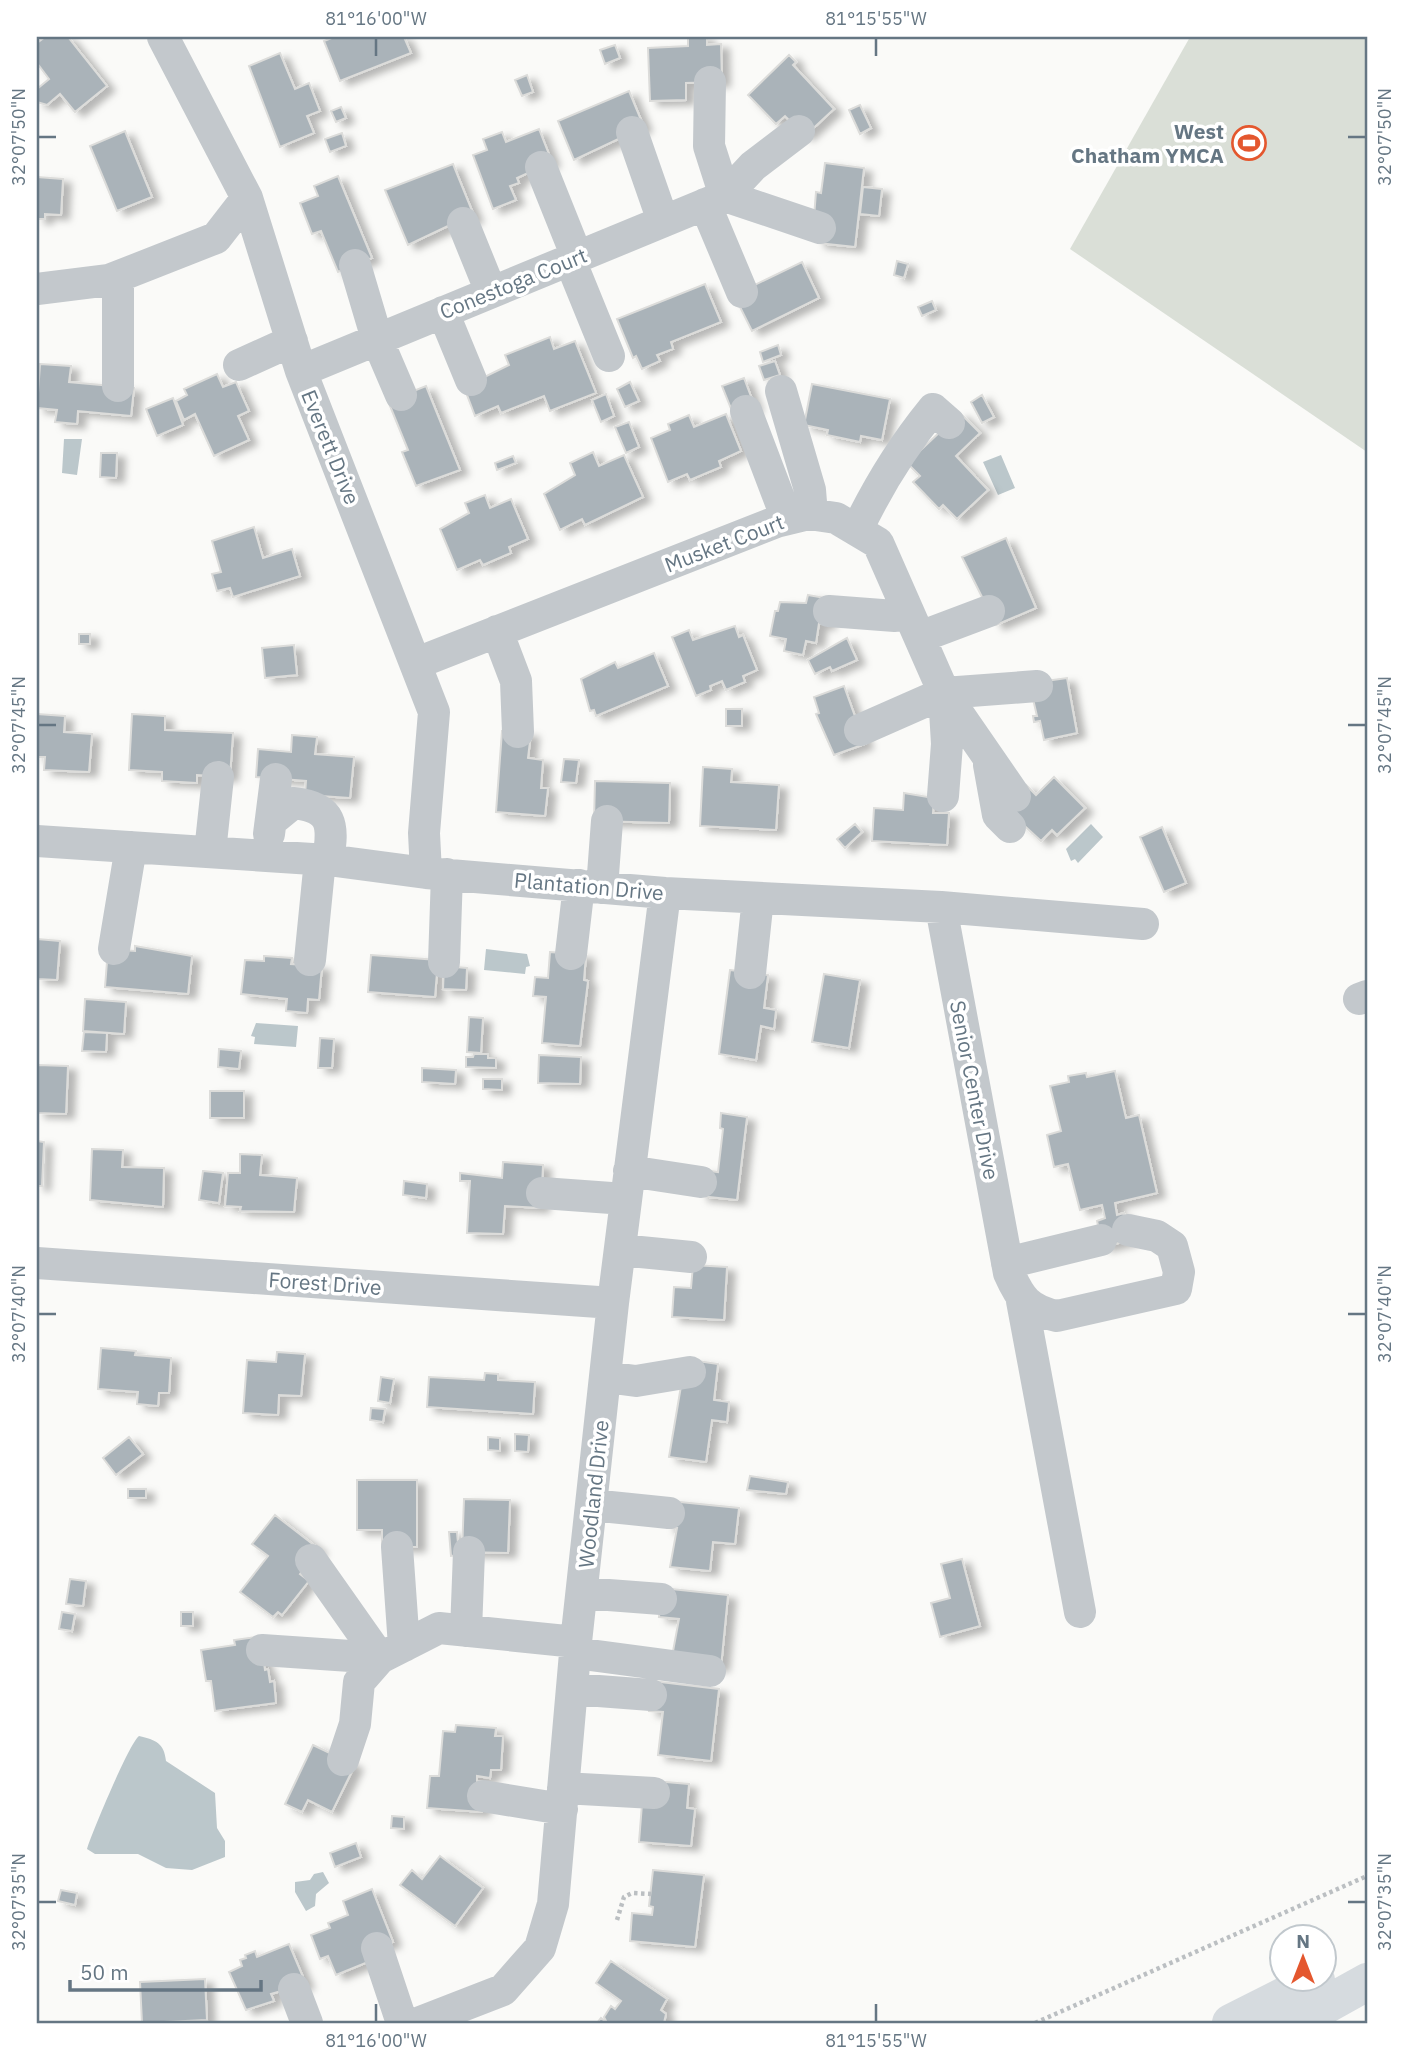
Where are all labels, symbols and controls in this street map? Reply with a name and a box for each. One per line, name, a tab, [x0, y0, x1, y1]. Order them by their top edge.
text: 81°16'00"W	[325, 7, 427, 30]
text: 81°15'55"W	[825, 7, 927, 30]
text: 32°07'50"N	[7, 88, 30, 186]
text: 32°07'50"N	[1373, 88, 1396, 186]
place label: West Chatham YMCA	[1071, 117, 1224, 169]
sports icon: West Chatham YMCA	[1230, 124, 1268, 162]
street label: Conestoga Court	[435, 241, 591, 325]
street label: Everett Drive	[295, 386, 367, 508]
street label: Musket Court	[660, 507, 788, 579]
text: 32°07'45"N	[7, 676, 30, 774]
text: 32°07'45"N	[1373, 676, 1396, 774]
street label: Plantation Drive	[513, 866, 665, 906]
street label: Senior Center Drive	[944, 998, 1006, 1182]
text: 32°07'40"N	[7, 1265, 30, 1363]
street label: Forest Drive	[268, 1265, 382, 1301]
text: 32°07'40"N	[1373, 1265, 1396, 1363]
street label: Woodland Drive	[571, 1419, 615, 1569]
text: 32°07'35"N	[7, 1853, 30, 1951]
text: 32°07'35"N	[1373, 1853, 1396, 1951]
north arrow	[1268, 1924, 1338, 1994]
text: N	[1296, 1929, 1310, 1953]
scale bar	[70, 1948, 261, 1992]
text: 50 m	[80, 1958, 129, 1986]
text: 81°16'00"W	[325, 2029, 427, 2052]
text: 81°15'55"W	[825, 2029, 927, 2052]

